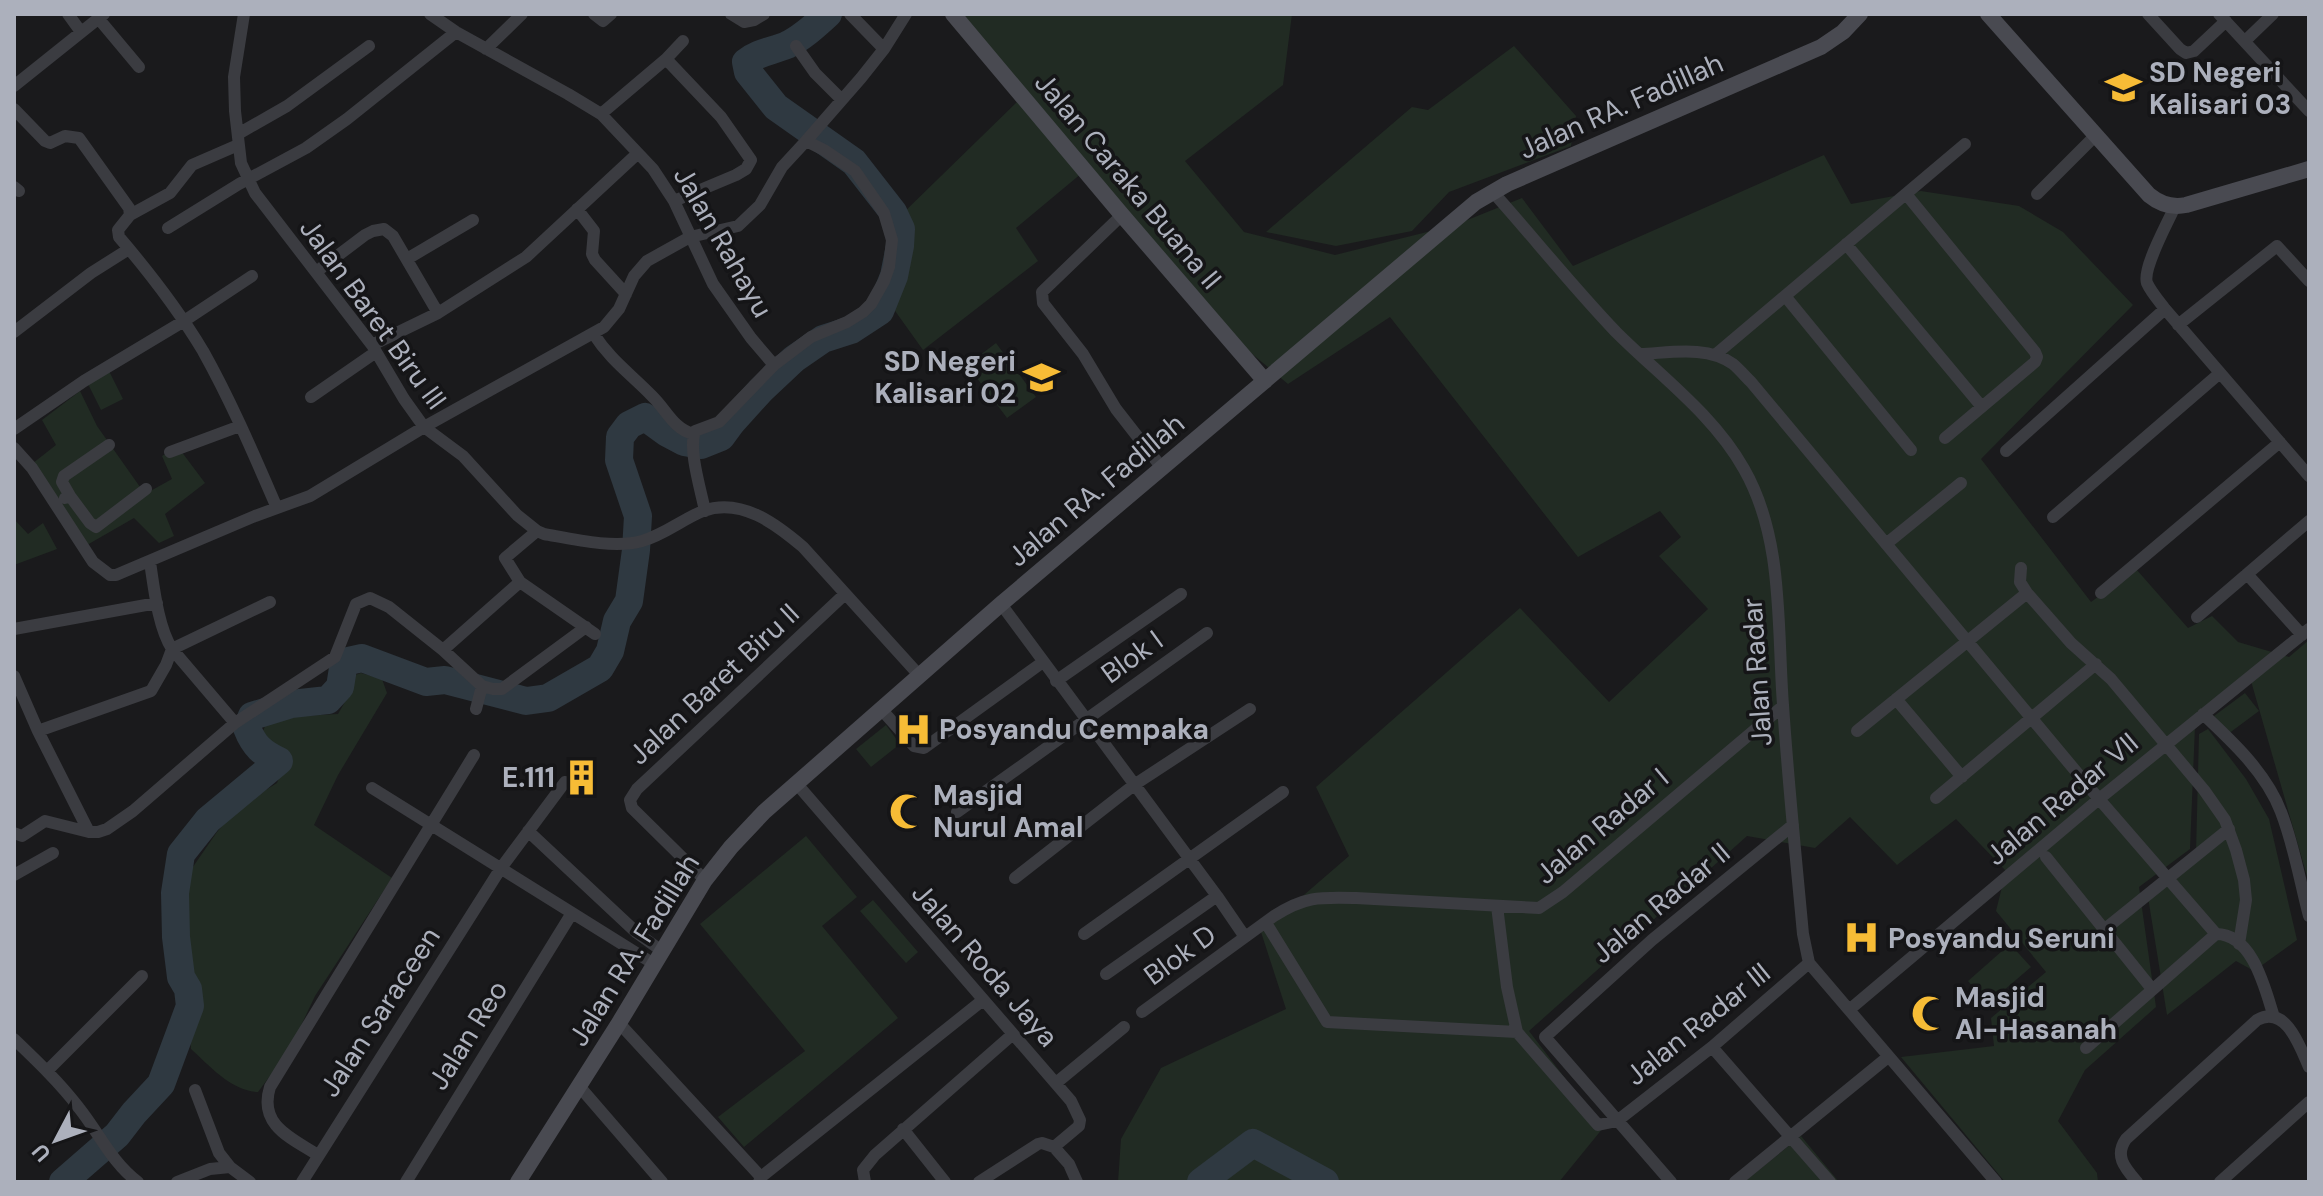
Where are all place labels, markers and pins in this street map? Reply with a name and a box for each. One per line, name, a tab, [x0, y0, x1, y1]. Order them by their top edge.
place label: SD Negeri Kalisari 03	[2149, 54, 2291, 123]
school or university icon: SD Negeri Kalisari 03	[2104, 69, 2142, 107]
place label: SD Negeri Kalisari 02	[874, 343, 1016, 412]
school or university icon: SD Negeri Kalisari 02	[1023, 358, 1061, 396]
hospital icon: Posyandu Cempaka	[894, 710, 932, 748]
place label: Posyandu Cempaka	[939, 711, 1209, 748]
building icon: E.111	[562, 758, 600, 796]
place label: E.111	[502, 759, 555, 796]
place label: Masjid Nurul Amal	[933, 777, 1084, 846]
mosque icon: Masjid Nurul Amal	[888, 792, 926, 830]
hospital icon: Posyandu Seruni	[1843, 919, 1881, 957]
place label: Posyandu Seruni	[1888, 920, 2115, 957]
place label: Masjid Al-Hasanah	[1955, 979, 2117, 1048]
mosque icon: Masjid Al-Hasanah	[1910, 994, 1948, 1032]

